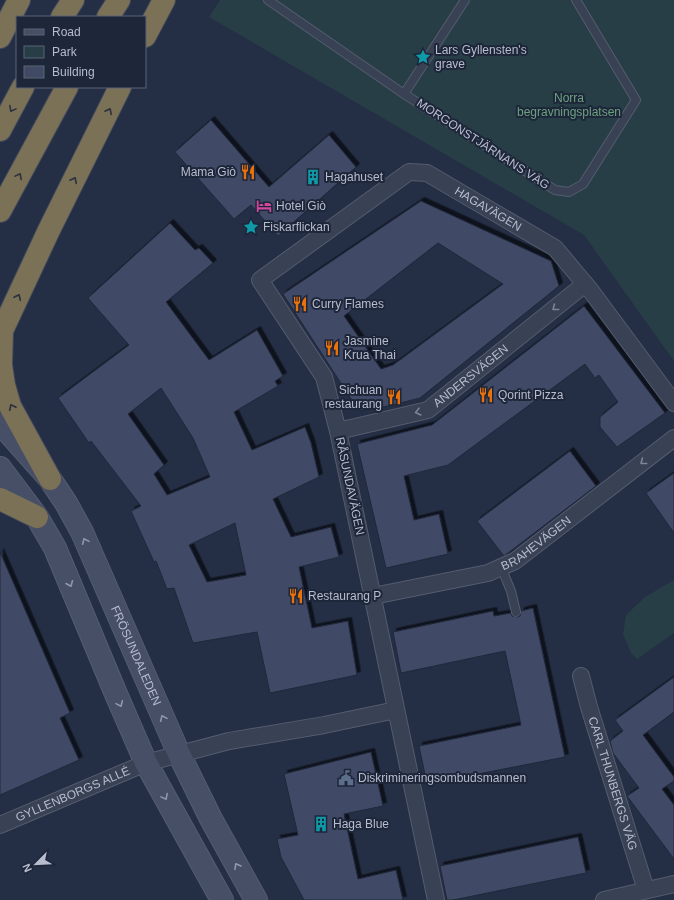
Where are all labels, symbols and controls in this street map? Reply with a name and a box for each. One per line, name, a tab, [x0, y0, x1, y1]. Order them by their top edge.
legend	[16, 16, 146, 88]
text: Road	[52, 25, 81, 39]
place label: Lars Gyllensten's grave	[435, 43, 527, 71]
text: Park	[52, 45, 78, 59]
place icon: Lars Gyllensten's grave	[414, 48, 432, 66]
text: Building	[52, 65, 95, 79]
park label: Norra begravningsplatsen	[517, 91, 621, 119]
street label: MORGONSTJÄRNANS VÄG	[414, 96, 552, 192]
one-way arrow	[9, 105, 16, 112]
one-way arrow	[104, 108, 112, 115]
restaurant icon: Mama Giò	[239, 163, 257, 181]
place label: Mama Giò	[181, 165, 236, 179]
building icon: Hagahuset	[304, 168, 322, 186]
place label: Hagahuset	[325, 170, 384, 184]
one-way arrow	[14, 173, 21, 181]
one-way arrow	[69, 177, 77, 184]
street label: HAGAVÄGEN	[452, 184, 524, 234]
hotel icon: Hotel Giò	[255, 197, 273, 215]
place label: Hotel Giò	[276, 199, 326, 213]
place icon: Fiskarflickan	[242, 218, 260, 236]
place label: Fiskarflickan	[263, 220, 330, 234]
one-way arrow	[13, 294, 21, 301]
restaurant icon: Curry Flames	[291, 295, 309, 313]
place label: Curry Flames	[312, 297, 384, 311]
one-way arrow	[552, 304, 559, 311]
place label: Jasmine Krua Thai	[344, 334, 396, 362]
restaurant icon: Jasmine Krua Thai	[323, 339, 341, 357]
street label: ANDERSVÄGEN	[430, 342, 511, 410]
place label: Sichuan restaurang	[325, 383, 382, 411]
restaurant icon: Qorint Pizza	[477, 386, 495, 404]
restaurant icon: Sichuan restaurang	[385, 388, 403, 406]
place label: Qorint Pizza	[498, 388, 564, 402]
one-way arrow	[9, 404, 17, 412]
one-way arrow	[415, 407, 422, 416]
street label: RÅSUNDAVÄGEN	[333, 436, 368, 536]
one-way arrow	[641, 457, 648, 464]
street label: BRAHEVÄGEN	[499, 513, 574, 573]
one-way arrow	[82, 537, 90, 544]
one-way arrow	[65, 581, 73, 588]
restaurant icon: Restaurang P	[287, 587, 305, 605]
place label: Restaurang P	[308, 589, 381, 603]
street label: FRÖSUNDALEDEN	[108, 604, 164, 708]
one-way arrow	[115, 700, 123, 707]
one-way arrow	[160, 714, 168, 722]
street label: CARL THUNBERGS VÄG	[585, 715, 640, 852]
street label: GYLLENBORGS ALLÉ	[13, 763, 132, 825]
public building icon: Diskrimineringsombudsmannen	[337, 769, 355, 787]
place label: Diskrimineringsombudsmannen	[358, 771, 526, 785]
one-way arrow	[160, 793, 168, 800]
building icon: Haga Blue	[312, 815, 330, 833]
place label: Haga Blue	[333, 817, 389, 831]
north arrow	[16, 844, 56, 884]
text: N	[20, 862, 34, 874]
one-way arrow	[235, 863, 242, 870]

